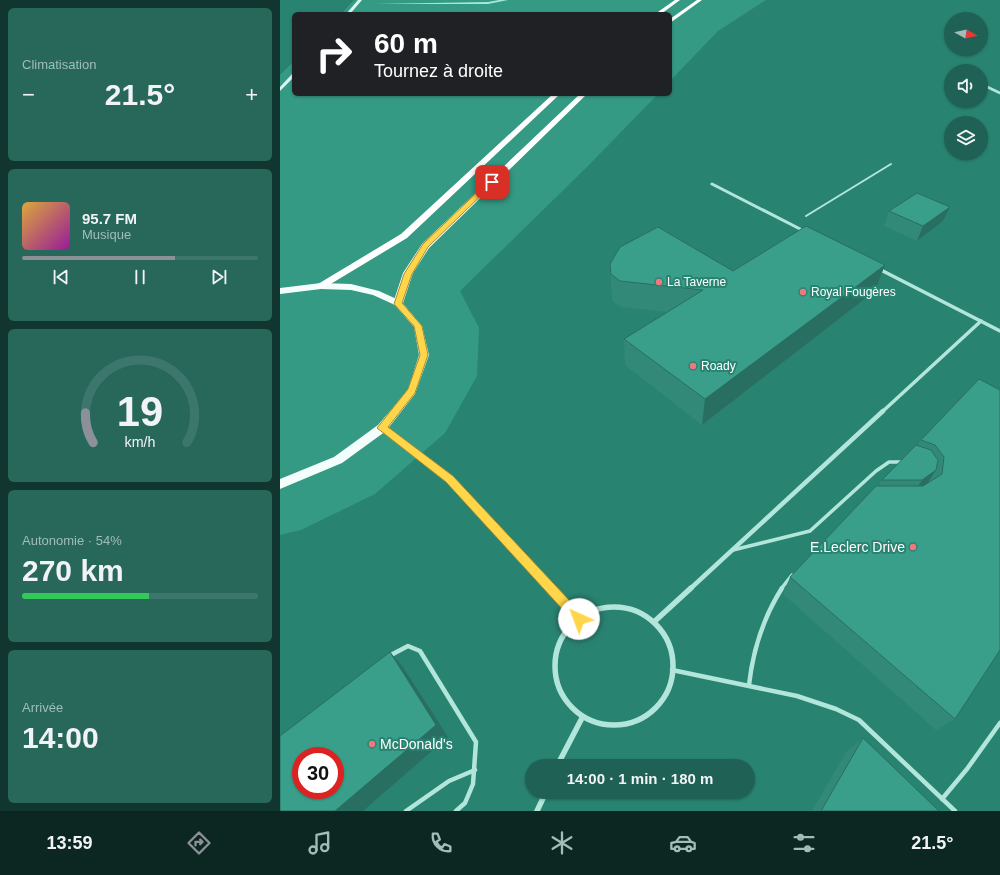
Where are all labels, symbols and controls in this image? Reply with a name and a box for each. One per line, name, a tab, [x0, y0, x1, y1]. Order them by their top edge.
north arrow	[944, 12, 988, 56]
map controls	[944, 12, 988, 160]
icon: right	[308, 28, 360, 80]
text: 60 m	[374, 28, 438, 59]
text: Climatisation	[22, 57, 96, 72]
text: Tournez à droite	[374, 61, 503, 81]
button: sound	[944, 64, 988, 108]
text: 21.5°	[105, 78, 175, 111]
text: −	[22, 82, 35, 107]
text: +	[245, 82, 258, 107]
button: layers	[944, 116, 988, 160]
pin	[475, 165, 509, 199]
icon: arrive	[481, 171, 503, 193]
text: 95.7 FM	[82, 210, 137, 227]
text: Musique	[82, 227, 131, 242]
icon: previous	[50, 266, 72, 288]
icon: pause	[129, 266, 151, 288]
icon: next	[208, 266, 230, 288]
place label: La Taverne	[667, 275, 726, 289]
marker: La Taverne	[654, 277, 664, 287]
place label: Royal Fougères	[811, 285, 896, 299]
marker: Royal Fougères	[798, 287, 808, 297]
place label: Roady	[701, 359, 736, 373]
marker: Roady	[688, 361, 698, 371]
text: 19	[117, 388, 163, 435]
text: km/h	[125, 434, 156, 450]
text: Autonomie · 54%	[22, 533, 122, 548]
place label: E.Leclerc Drive	[810, 539, 905, 555]
marker: E.Leclerc Drive	[908, 542, 918, 552]
text: 270 km	[22, 554, 124, 587]
position arrow	[558, 598, 600, 640]
text: Arrivée	[22, 700, 63, 715]
text: 14:00	[22, 721, 99, 754]
place label: McDonald's	[380, 736, 453, 752]
marker: McDonald's	[367, 739, 377, 749]
speed limit sign: 30	[292, 747, 344, 799]
text: 14:00 · 1 min · 180 m	[567, 770, 713, 787]
icon: directions	[185, 829, 213, 857]
icon: music	[306, 829, 334, 857]
icon: phone	[427, 829, 455, 857]
icon: climate	[548, 829, 576, 857]
icon: car	[669, 829, 697, 857]
icon: filters	[790, 829, 818, 857]
text: 13:59	[46, 833, 93, 853]
text: 21.5°	[911, 833, 953, 853]

